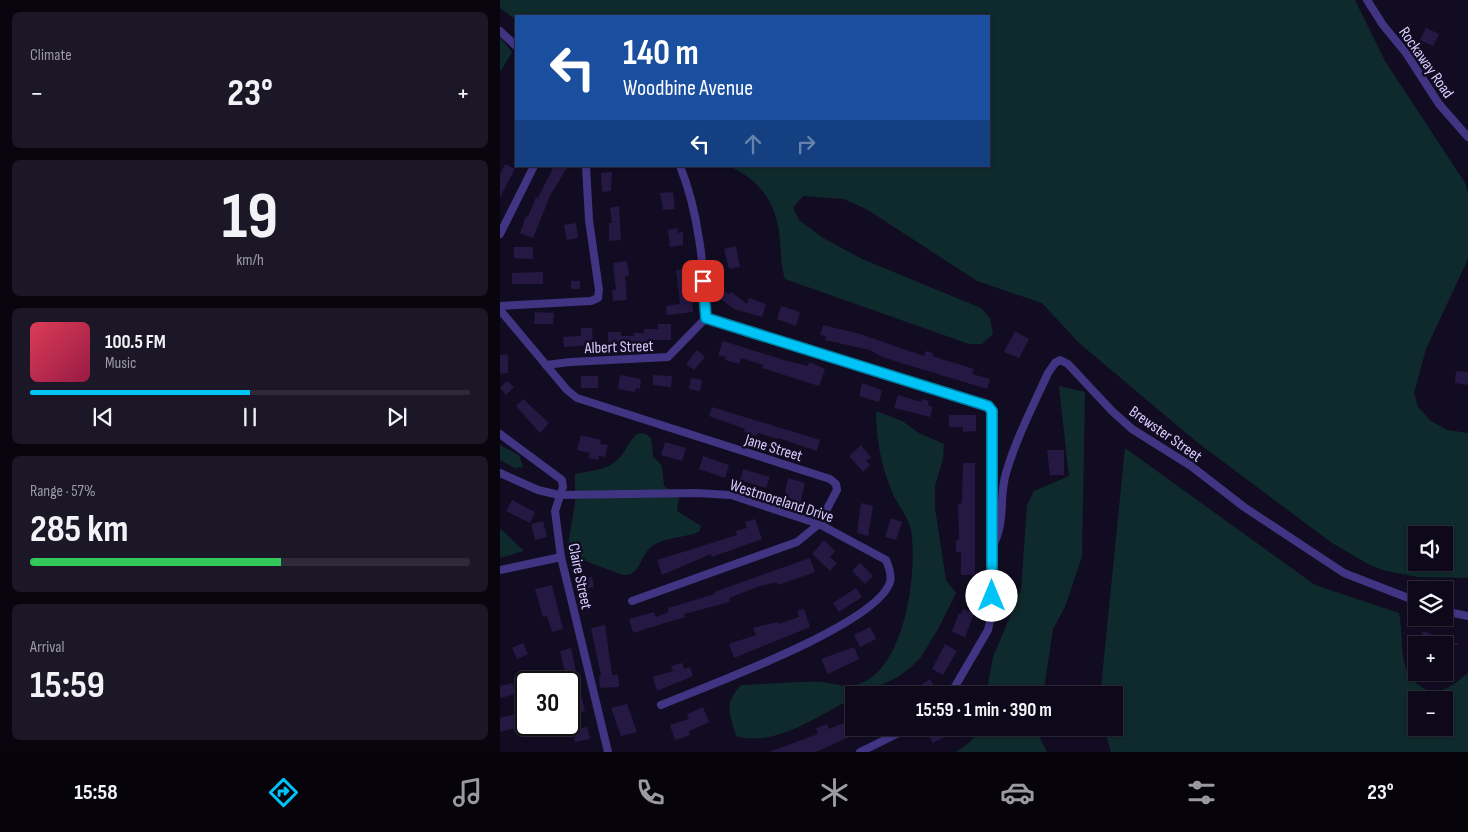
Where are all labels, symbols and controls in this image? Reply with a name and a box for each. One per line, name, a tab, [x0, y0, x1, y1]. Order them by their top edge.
street label: Rockaway Road	[1394, 24, 1457, 102]
text: 140 m	[623, 32, 699, 75]
icon: left	[540, 35, 605, 100]
text: Climate	[30, 46, 72, 65]
text: 23°	[227, 71, 273, 116]
text: Woodbine Avenue	[623, 75, 753, 102]
text: −	[30, 77, 44, 110]
text: +	[456, 77, 470, 110]
icon: left	[686, 130, 714, 158]
icon: ahead	[739, 130, 767, 158]
icon: right	[792, 130, 820, 158]
text: 19	[222, 179, 278, 257]
text: km/h	[236, 251, 264, 270]
pin	[682, 260, 724, 302]
icon: arrive	[689, 267, 717, 295]
text: 100.5 FM	[105, 331, 166, 354]
street label: Albert Street	[583, 337, 654, 358]
text: Music	[105, 354, 136, 373]
street label: Brewster Street	[1125, 402, 1205, 466]
icon: previous	[89, 403, 117, 431]
icon: pause	[236, 403, 264, 431]
icon: next	[383, 403, 411, 431]
street label: Jane Street	[742, 430, 805, 466]
street label: Westmoreland Drive	[727, 476, 836, 527]
text: Range · 57%	[30, 482, 96, 501]
text: 285 km	[30, 507, 128, 552]
map controls	[1408, 526, 1453, 736]
button: sound	[1408, 526, 1453, 571]
street label: Claire Street	[563, 542, 596, 611]
position arrow	[965, 569, 1017, 621]
button: layers	[1408, 581, 1453, 626]
button: +	[1408, 636, 1453, 681]
text: Arrival	[30, 638, 64, 657]
text: 15:59	[30, 663, 105, 708]
speed limit sign: 30	[515, 671, 580, 736]
button: −	[1408, 691, 1453, 736]
text: 15:59 · 1 min · 390 m	[916, 699, 1052, 722]
icon: directions	[266, 775, 301, 810]
icon: music	[450, 775, 485, 810]
icon: phone	[633, 775, 668, 810]
icon: climate	[817, 775, 852, 810]
icon: car	[1000, 775, 1035, 810]
icon: filters	[1184, 775, 1219, 810]
text: 15:58	[74, 779, 118, 806]
text: 23°	[1367, 779, 1394, 806]

